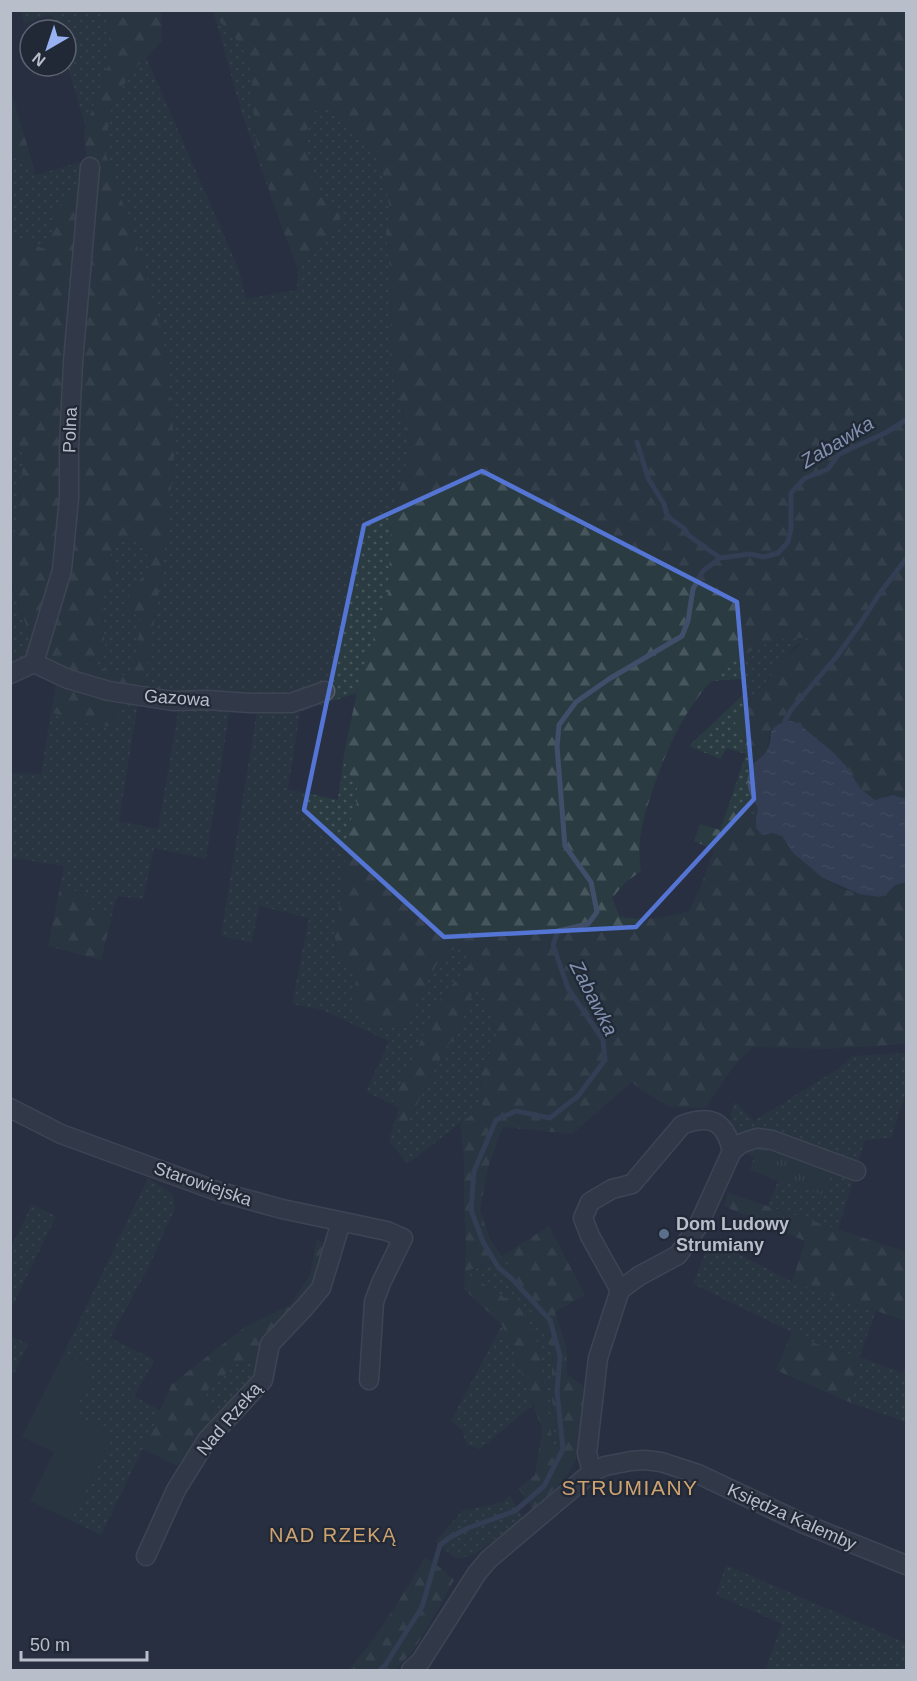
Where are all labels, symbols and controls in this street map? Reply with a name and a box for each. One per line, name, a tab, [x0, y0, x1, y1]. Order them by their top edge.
north arrow	[18, 18, 78, 78]
text: N	[29, 49, 49, 70]
street label: Polna	[59, 406, 81, 453]
water label: Zabawka	[796, 412, 877, 473]
street label: Gazowa	[143, 686, 212, 710]
water label: Zabawka	[565, 956, 622, 1039]
street label: Starowiejska	[152, 1158, 255, 1210]
place label: Dom Ludowy Strumiany	[676, 1214, 789, 1255]
marker: Dom Ludowy Strumiany	[657, 1227, 671, 1241]
street label: Nad Rzeką	[193, 1378, 266, 1460]
district label: STRUMIANY	[561, 1476, 699, 1499]
street label: Księdza Kalemby	[724, 1480, 860, 1554]
district label: NAD RZEKĄ	[269, 1524, 397, 1546]
scale bar	[21, 1624, 147, 1662]
text: 50 m	[30, 1635, 70, 1655]

